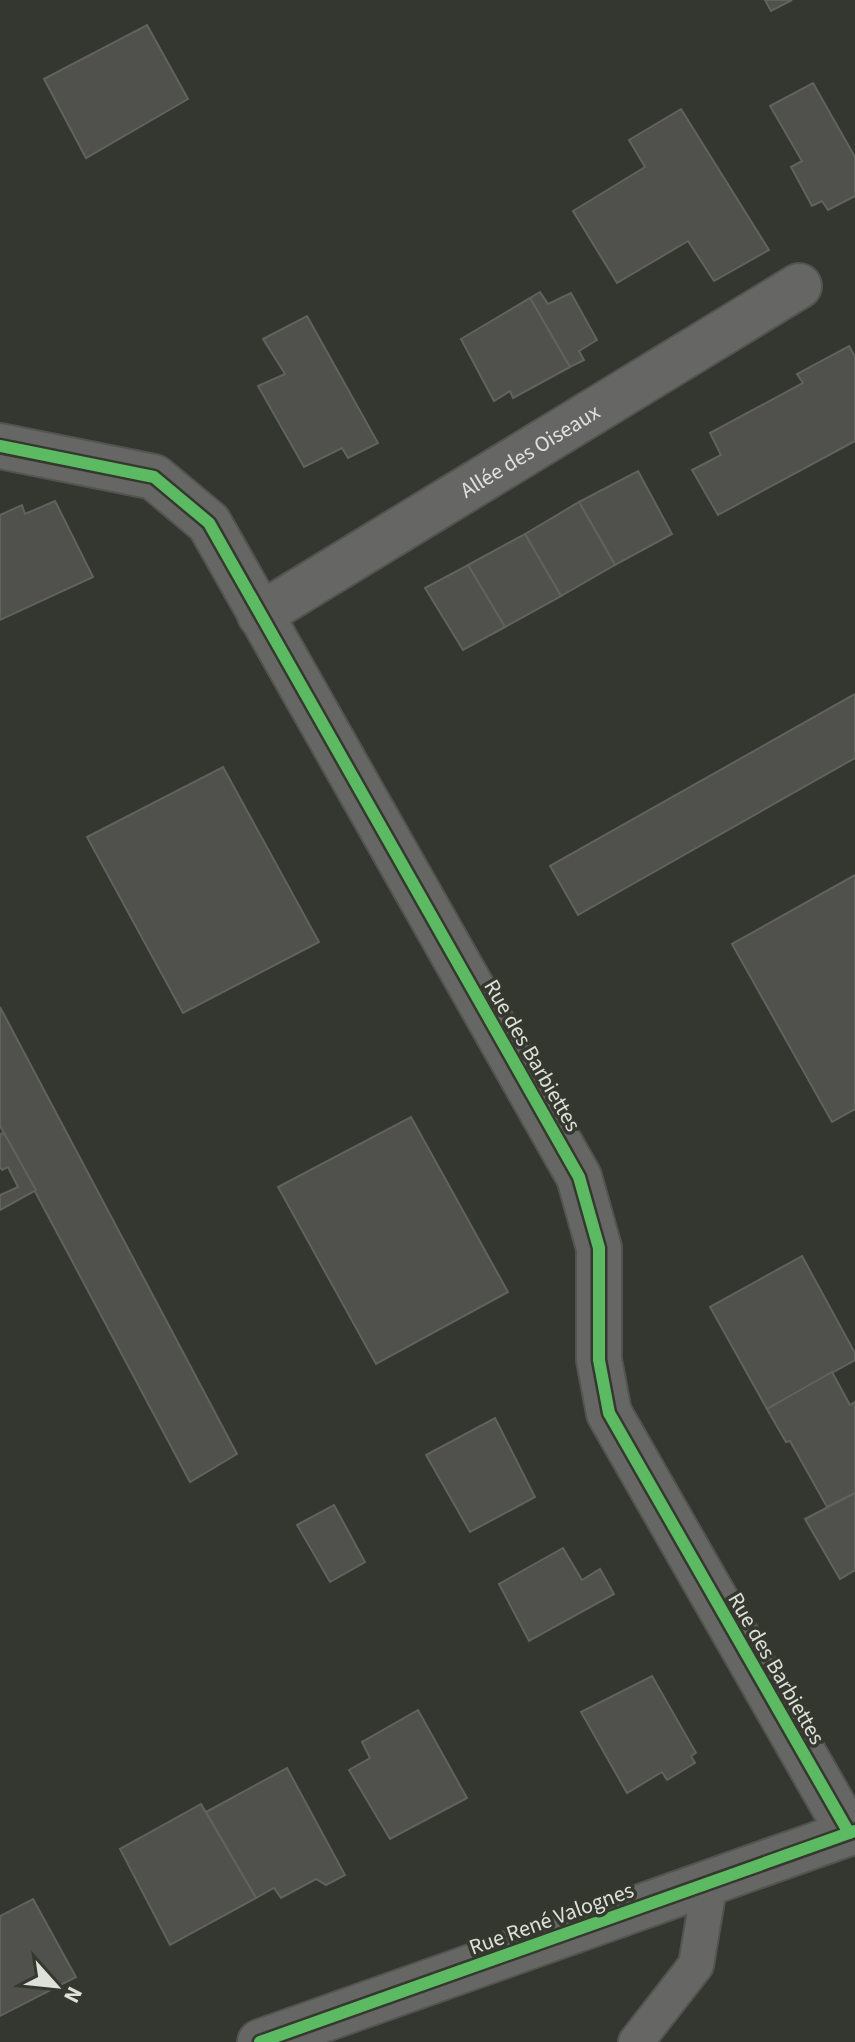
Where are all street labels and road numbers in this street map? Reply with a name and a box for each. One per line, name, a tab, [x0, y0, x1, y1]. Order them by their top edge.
street label: Allée des Oiseaux	[454, 396, 607, 506]
street label: Rue des Barbiettes	[476, 974, 589, 1137]
street label: Rue des Barbiettes	[720, 1587, 833, 1750]
street label: Rue René Valognes	[465, 1874, 638, 1964]

